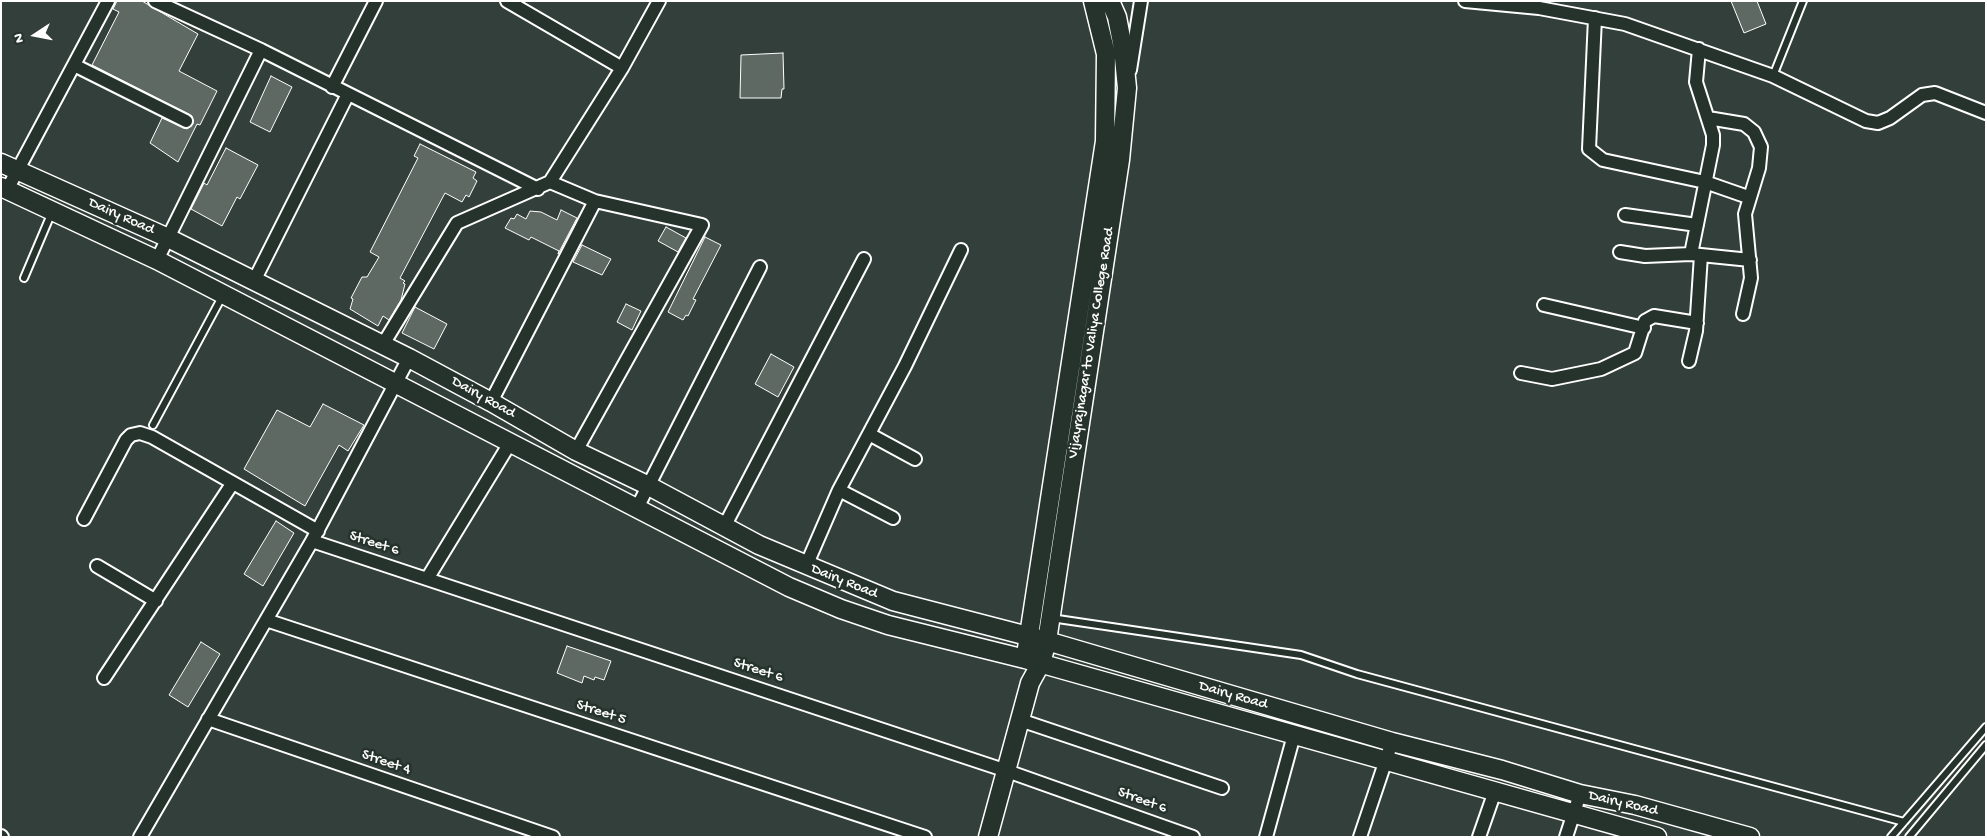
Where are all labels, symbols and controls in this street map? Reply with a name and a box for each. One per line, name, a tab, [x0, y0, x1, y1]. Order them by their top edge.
north arrow	[10, 10, 60, 60]
text: N	[11, 32, 29, 44]
street label: Dairy Road	[85, 194, 157, 240]
street label: Vijayrajnagar to Valiya College Road	[1065, 226, 1119, 460]
street label: Dairy Road	[448, 373, 518, 423]
street label: Street 6	[347, 528, 401, 560]
street label: Dairy Road	[808, 560, 880, 604]
street label: Street 6	[731, 655, 785, 687]
street label: Dairy Road	[1197, 678, 1269, 714]
street label: Street 5	[574, 696, 628, 730]
street label: Street 4	[359, 746, 413, 780]
street label: Street 6	[1115, 784, 1169, 818]
street label: Dairy Road	[1587, 787, 1659, 821]

